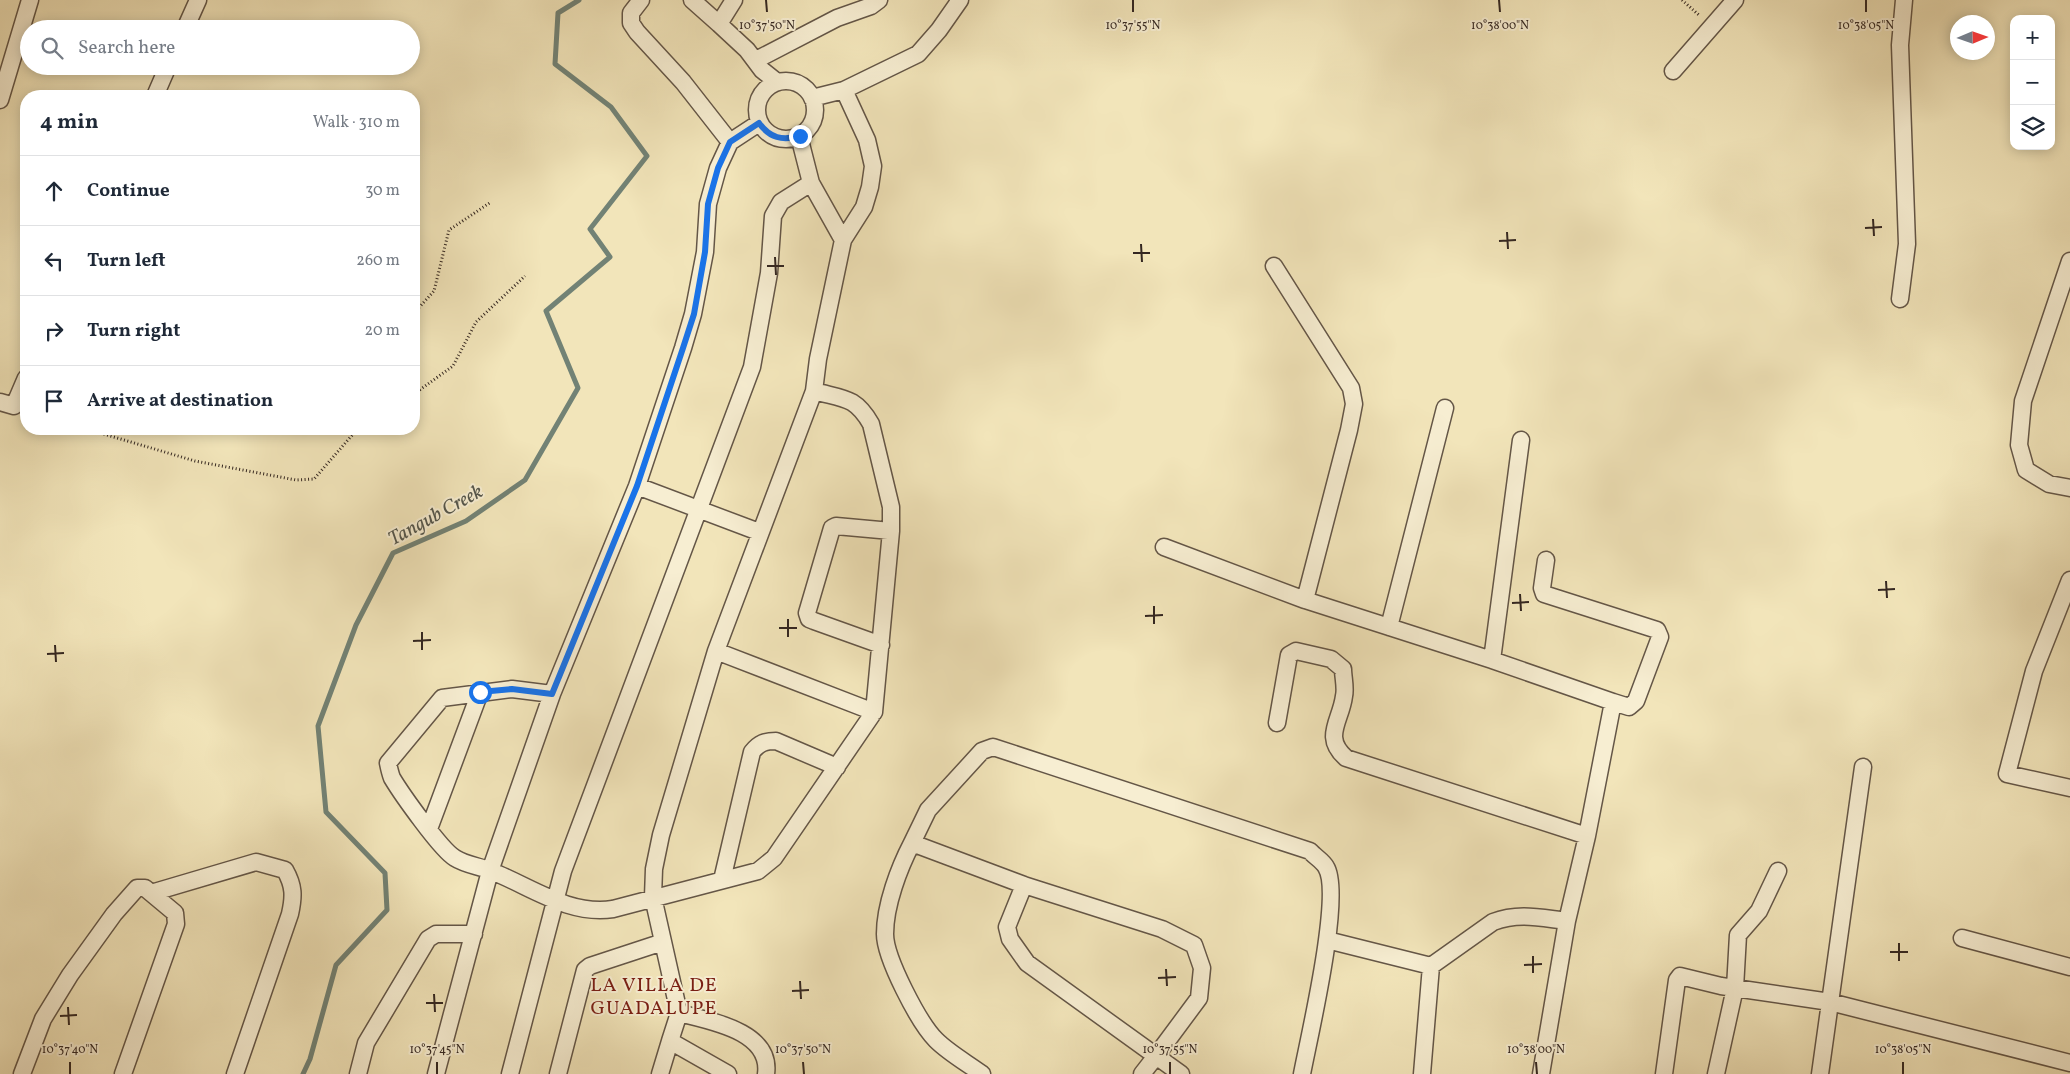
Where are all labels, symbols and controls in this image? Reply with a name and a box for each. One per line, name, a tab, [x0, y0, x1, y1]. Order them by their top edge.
north arrow	[1950, 15, 1995, 60]
map controls	[2010, 15, 2055, 150]
button: +	[2010, 15, 2055, 60]
text: 10°37'50"N	[739, 18, 795, 34]
text: 10°37'55"N	[1105, 18, 1161, 34]
text: 10°38'00"N	[1471, 18, 1529, 34]
text: 10°38'05"N	[1838, 18, 1894, 34]
search box	[20, 20, 420, 75]
icon: search	[38, 34, 66, 62]
text: Search here	[78, 35, 175, 61]
button: −	[2010, 60, 2055, 105]
button: layers	[2010, 105, 2055, 150]
text: 4 min	[40, 108, 99, 137]
text: Walk · 310 m	[313, 112, 400, 134]
route end	[789, 125, 812, 148]
icon: ahead	[40, 177, 68, 205]
text: Continue	[87, 178, 170, 204]
text: 30 m	[365, 180, 400, 202]
icon: left	[40, 247, 68, 275]
text: Turn left	[87, 248, 166, 274]
text: 260 m	[356, 250, 400, 272]
icon: right	[40, 317, 68, 345]
text: Turn right	[87, 318, 180, 344]
text: 20 m	[365, 320, 400, 342]
icon: arrive	[40, 387, 68, 415]
text: Arrive at destination	[87, 388, 273, 414]
water label: Tangub Creek	[383, 478, 489, 554]
route start	[469, 681, 492, 704]
district label: LA VILLA DE GUADALUPE	[590, 972, 718, 1023]
text: 10°37'40"N	[42, 1042, 98, 1058]
text: 10°37'45"N	[409, 1042, 465, 1058]
text: 10°37'50"N	[775, 1042, 831, 1058]
text: 10°37'55"N	[1142, 1042, 1198, 1058]
text: 10°38'00"N	[1507, 1042, 1565, 1058]
text: 10°38'05"N	[1875, 1042, 1931, 1058]

